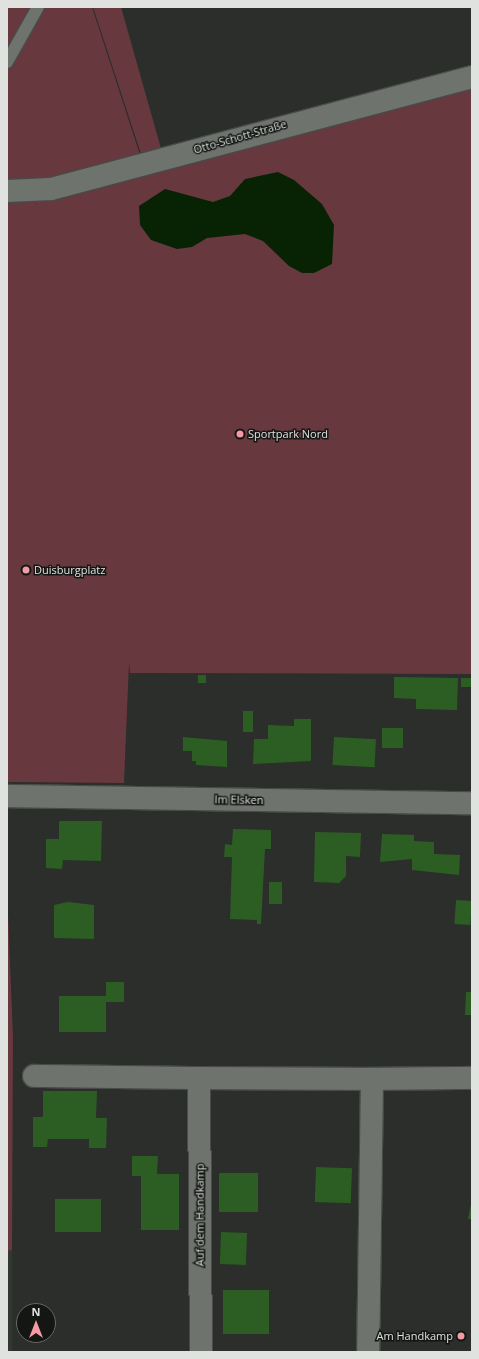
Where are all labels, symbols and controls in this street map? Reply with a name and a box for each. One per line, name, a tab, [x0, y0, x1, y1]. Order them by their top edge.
street label: Otto-Schott-Straße	[192, 117, 288, 157]
place label: Sportpark Nord	[248, 427, 328, 441]
marker: Sportpark Nord	[235, 429, 245, 439]
place label: Duisburgplatz	[34, 563, 105, 577]
marker: Duisburgplatz	[21, 565, 31, 575]
street label: Im Elsken	[214, 793, 264, 807]
street label: Auf dem Handkamp	[193, 1164, 207, 1266]
north arrow	[16, 1303, 56, 1343]
text: N	[32, 1304, 40, 1319]
place label: Am Handkamp	[376, 1329, 453, 1343]
marker: Am Handkamp	[456, 1331, 466, 1341]

